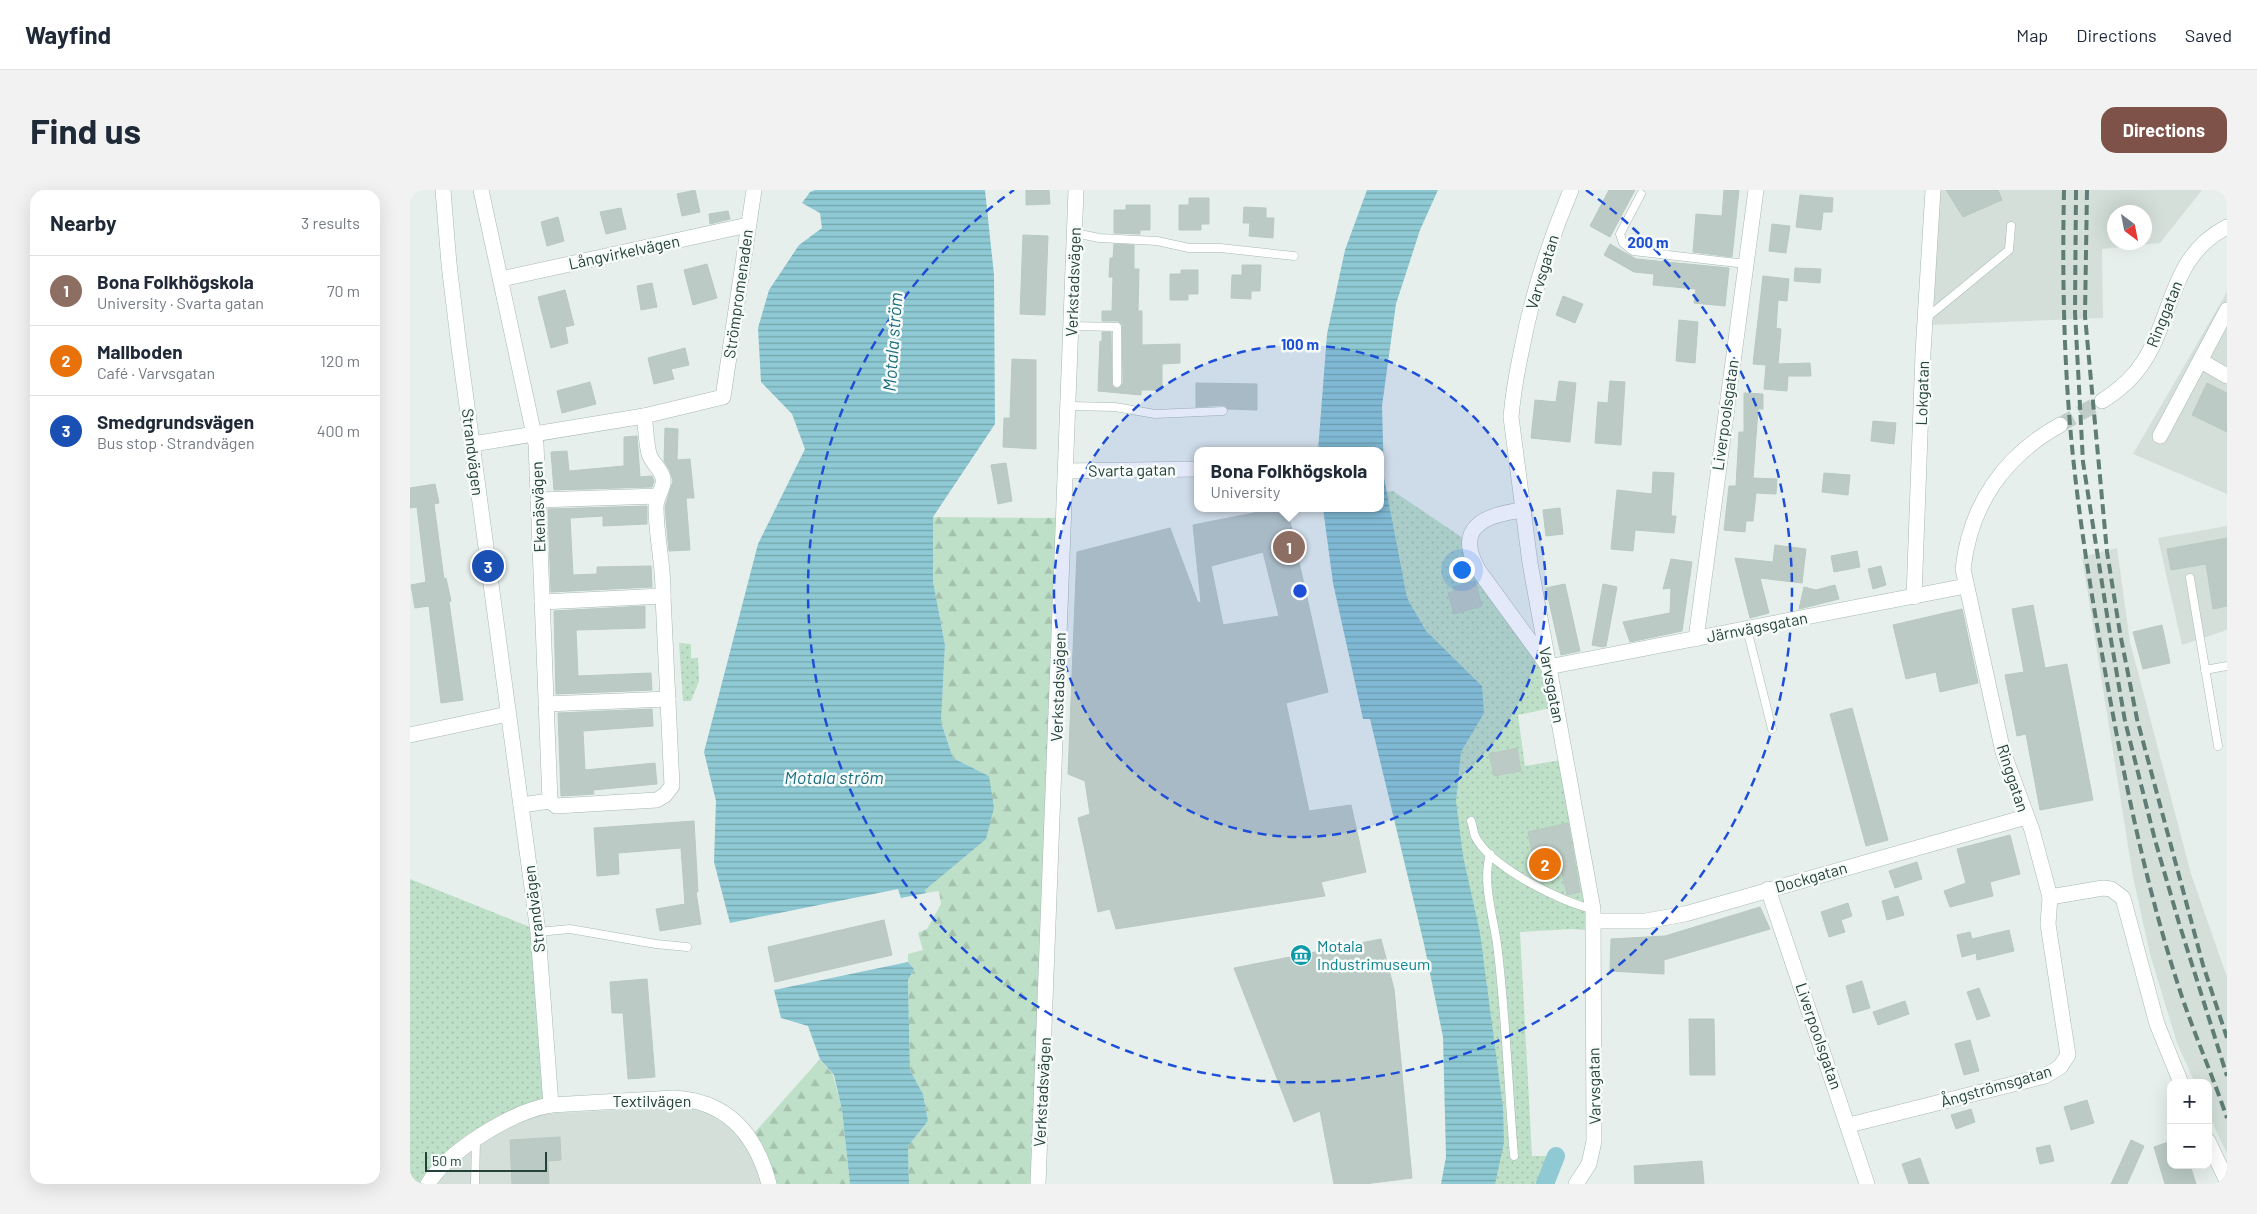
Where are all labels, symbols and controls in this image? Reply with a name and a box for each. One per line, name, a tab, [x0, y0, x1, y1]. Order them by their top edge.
text: Wayfind	[25, 20, 111, 49]
text: Map	[2016, 24, 2048, 46]
text: Directions	[2076, 24, 2157, 46]
text: Saved	[2185, 24, 2232, 46]
button: Directions	[2101, 107, 2227, 153]
text: Find us	[30, 109, 141, 151]
north arrow	[2107, 205, 2152, 250]
text: Nearby	[50, 210, 116, 235]
text: 3 results	[301, 213, 360, 232]
street label: Verkstadsvägen	[1061, 227, 1084, 337]
street label: Strömpromenaden	[719, 228, 756, 360]
street label: Långvirkelvägen	[567, 230, 681, 273]
street label: Varvsgatan	[1521, 232, 1562, 312]
text: 200 m	[1627, 233, 1669, 251]
text: Bona Folkhögskola	[97, 270, 254, 293]
street label: Ringgatan	[2142, 278, 2186, 350]
text: 1	[63, 281, 69, 300]
text: 70 m	[327, 281, 360, 300]
water label: Motala ström	[878, 292, 906, 392]
text: University · Svarta gatan	[97, 293, 264, 312]
text: 100 m	[1281, 335, 1319, 353]
text: Mallboden	[97, 340, 183, 363]
text: 2	[62, 351, 70, 370]
text: 120 m	[320, 351, 360, 370]
street label: Liverpoolsgatan	[1707, 358, 1742, 472]
street label: Lokgatan	[1911, 360, 1932, 426]
text: Café · Varvsgatan	[97, 363, 215, 382]
street label: Strandvägen	[459, 407, 488, 497]
text: Smedgrundsvägen	[97, 410, 254, 433]
text: 3	[62, 421, 70, 440]
text: 400 m	[317, 421, 360, 440]
text: Bus stop · Strandvägen	[97, 433, 255, 452]
popup	[1194, 447, 1384, 512]
street label: Svarta gatan	[1088, 459, 1176, 480]
text: Bona Folkhögskola	[1211, 459, 1367, 482]
street label: Ekenäsvägen	[526, 461, 549, 553]
text: University	[1211, 482, 1280, 501]
pin: 1	[1273, 528, 1305, 566]
pin: 3	[472, 547, 504, 585]
your location	[1449, 557, 1475, 583]
centre of rings	[1291, 582, 1309, 600]
street label: Järnvägsgatan	[1705, 607, 1809, 646]
street label: Verkstadsvägen	[1046, 632, 1069, 742]
street label: Varvsgatan	[1536, 645, 1569, 725]
street label: Ringgatan	[1994, 741, 2033, 814]
water label: Motala ström	[784, 766, 884, 788]
pin: 2	[1529, 845, 1561, 883]
street label: Dockgatan	[1773, 857, 1849, 896]
street label: Strandvägen	[519, 864, 548, 954]
place label: Motala Industrimuseum	[1317, 936, 1430, 973]
museum icon: Motala Industrimuseum	[1289, 943, 1313, 967]
street label: Liverpoolsgatan	[1792, 980, 1847, 1092]
street label: Verkstadsvägen	[1029, 1037, 1054, 1147]
street label: Varvsgatan	[1583, 1047, 1604, 1125]
street label: Ångströmsgatan	[1938, 1061, 2054, 1110]
map controls	[2167, 1079, 2212, 1169]
button: +	[2167, 1079, 2212, 1124]
street label: Textilvägen	[613, 1091, 691, 1110]
button: −	[2167, 1124, 2212, 1169]
scale bar	[425, 1149, 548, 1172]
text: 50 m	[432, 1152, 461, 1169]

